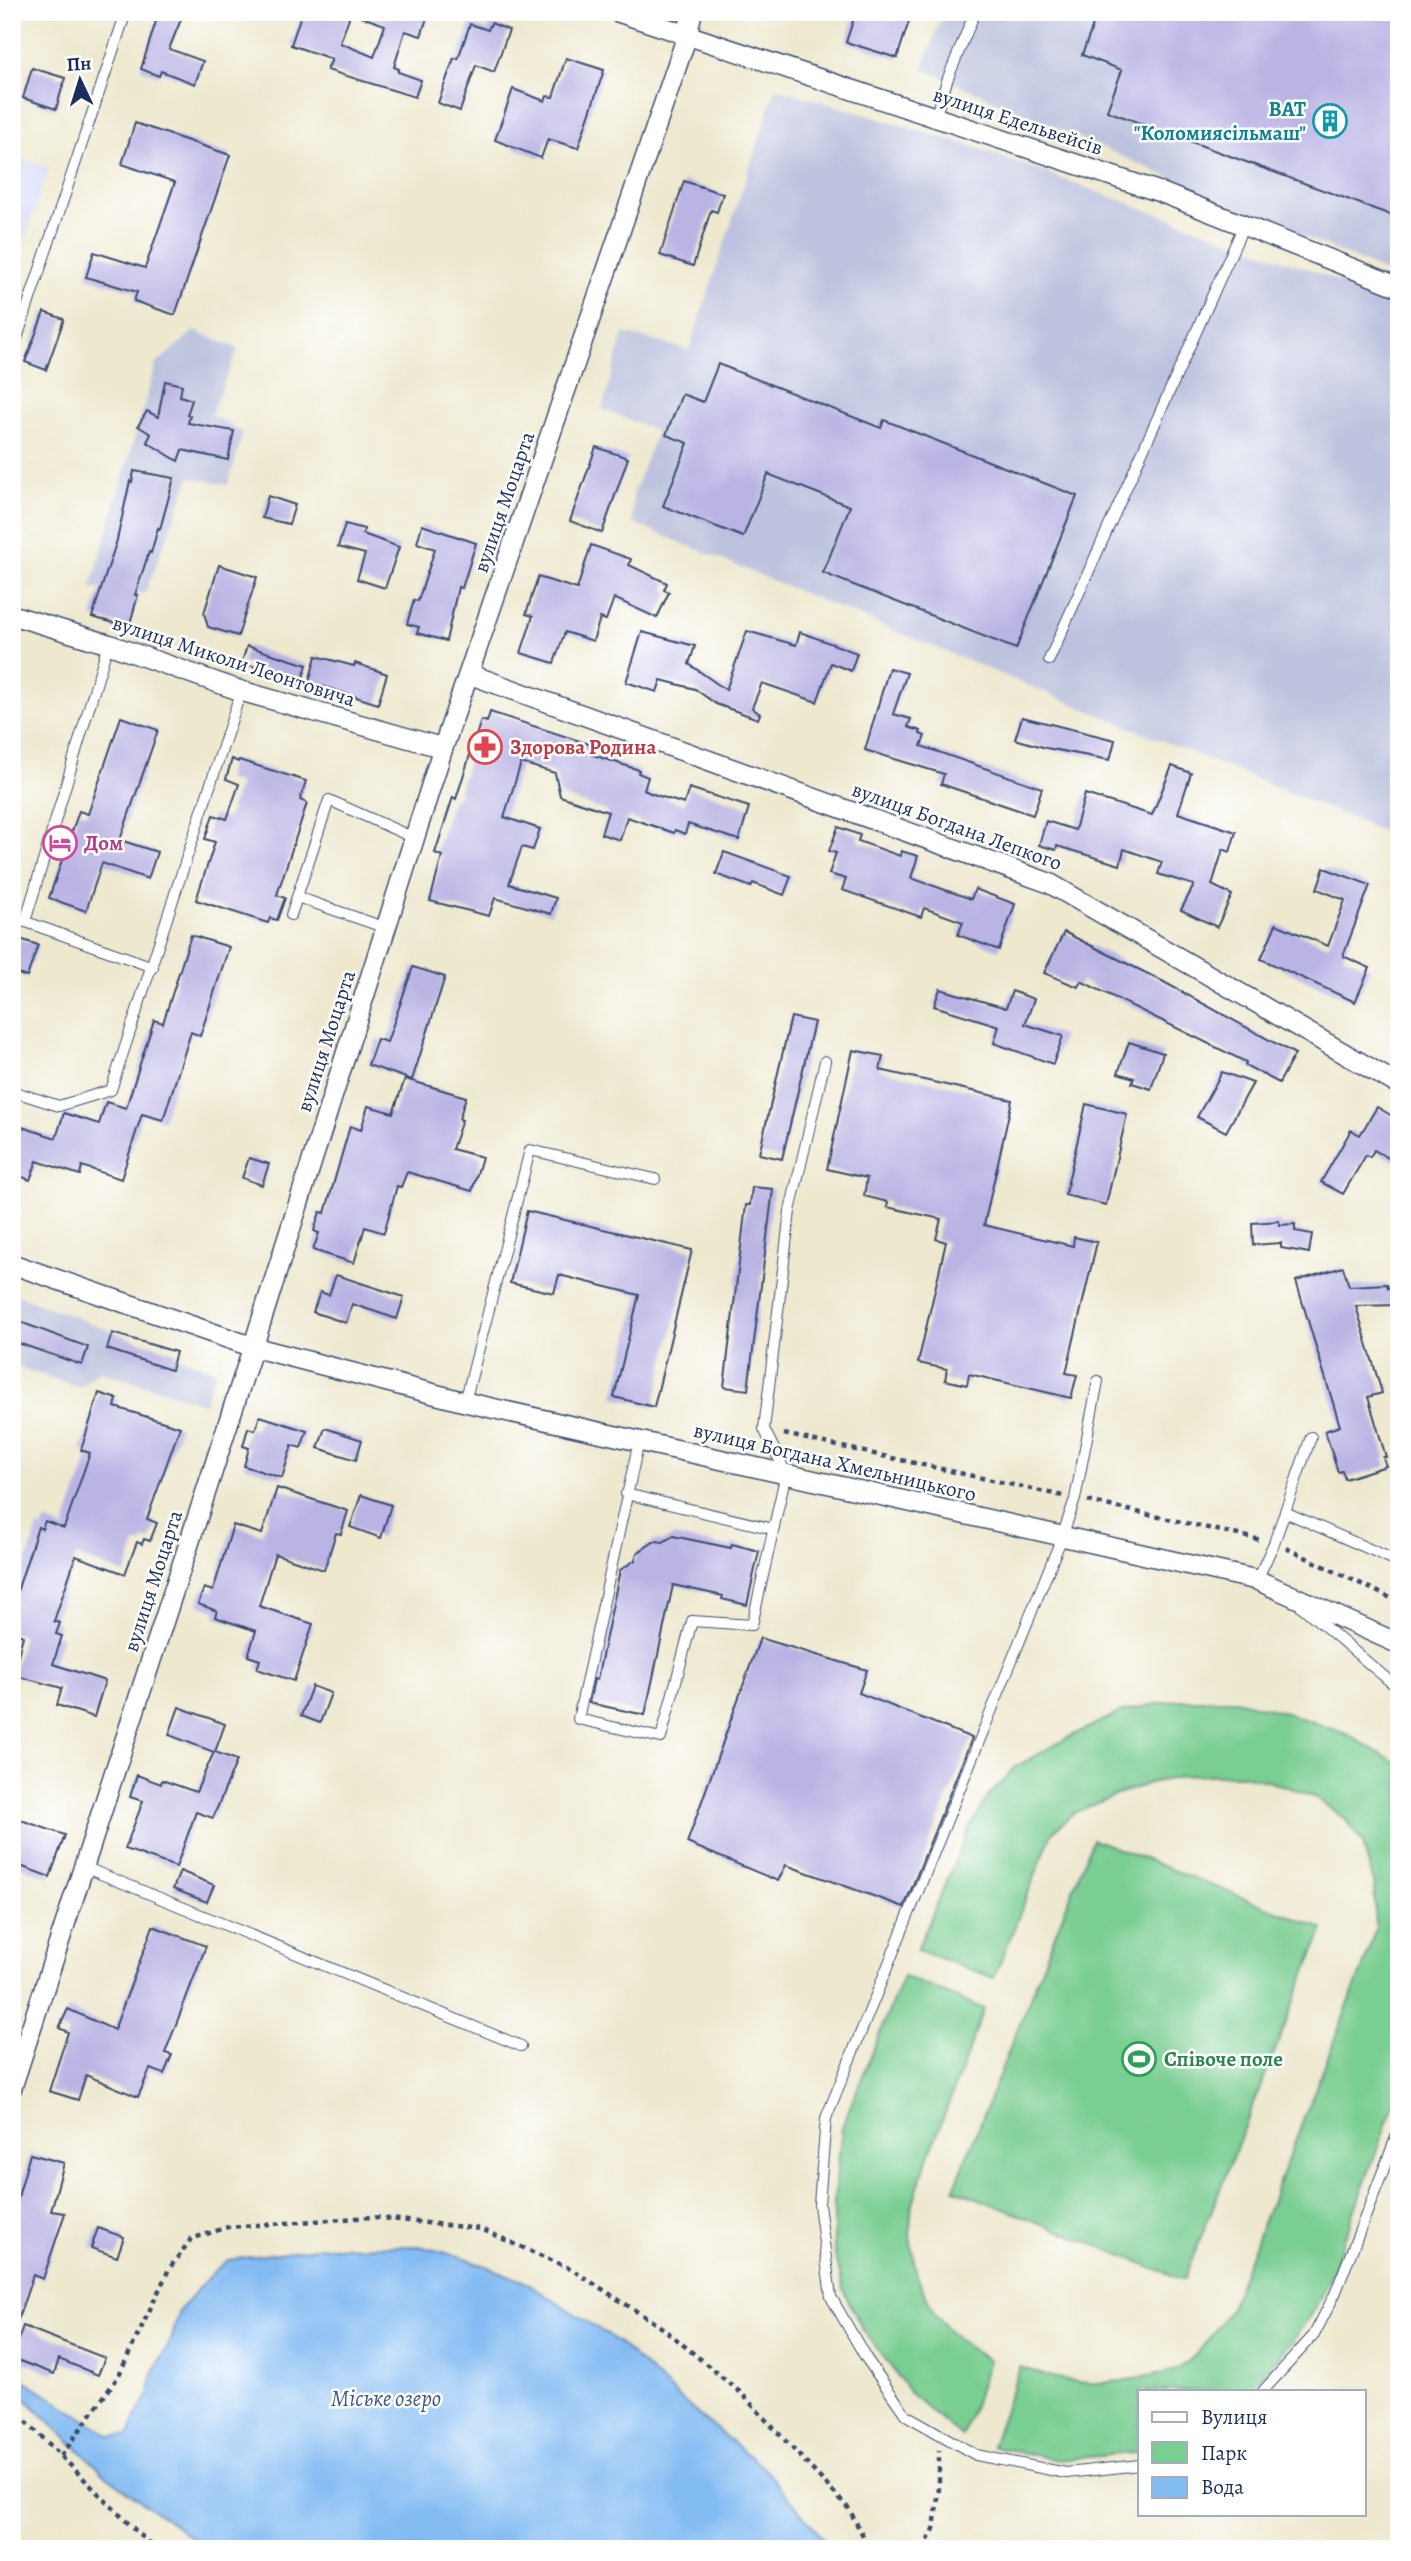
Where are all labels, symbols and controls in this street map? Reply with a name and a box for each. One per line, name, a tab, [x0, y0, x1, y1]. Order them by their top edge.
north arrow	[46, 46, 116, 116]
text: Пн	[66, 50, 92, 78]
street label: вулиця Едельвейсів	[930, 80, 1107, 162]
place label: ВАТ "Коломиясільмаш"	[1134, 95, 1306, 147]
building icon: ВАТ "Коломиясільмаш"	[1311, 102, 1349, 140]
street label: вулиця Моцарта	[467, 427, 541, 576]
street label: вулиця Миколи Леонтовича	[109, 608, 359, 714]
pharmacy icon: Здорова Родина	[466, 728, 504, 766]
place label: Здорова Родина	[510, 733, 656, 761]
street label: вулиця Богдана Лепкого	[848, 775, 1066, 877]
hotel icon: Дом	[41, 824, 79, 862]
place label: Дом	[84, 829, 123, 857]
street label: вулиця Моцарта	[290, 966, 362, 1116]
street label: вулиця Богдана Хмельницького	[691, 1416, 979, 1508]
street label: вулиця Моцарта	[117, 1506, 189, 1656]
sports icon: Співоче поле	[1120, 2040, 1158, 2078]
place label: Співоче поле	[1164, 2045, 1283, 2073]
water label: Міське озеро	[331, 2383, 441, 2414]
legend	[1138, 2390, 1366, 2516]
text: Вулиця	[1201, 2403, 1267, 2431]
text: Парк	[1201, 2439, 1247, 2467]
text: Вода	[1201, 2473, 1244, 2501]

